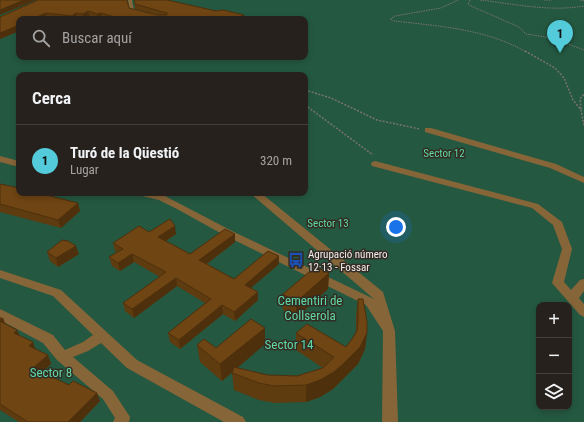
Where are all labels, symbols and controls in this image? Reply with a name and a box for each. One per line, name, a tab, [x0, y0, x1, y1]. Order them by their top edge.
search box	[16, 16, 308, 60]
pin: 1	[547, 20, 573, 53]
icon: search	[30, 27, 52, 49]
text: Buscar aquí	[62, 29, 132, 47]
text: Cerca	[32, 88, 71, 108]
text: Turó de la Qüestió	[70, 144, 179, 162]
park label: Sector 12	[423, 147, 465, 160]
text: 1	[42, 153, 48, 168]
text: 320 m	[260, 153, 292, 168]
text: Lugar	[70, 162, 99, 177]
park label: Sector 13	[307, 217, 349, 230]
your location	[386, 217, 406, 237]
place label: Agrupació número 12·13 - Fossar	[308, 248, 388, 274]
bus stop icon: Agrupació número 12·13 - Fossar	[287, 251, 305, 269]
park label: Cementiri de Collserola	[278, 293, 342, 323]
map controls	[536, 302, 572, 410]
button: +	[536, 302, 572, 338]
park label: Sector 14	[265, 337, 314, 352]
button: −	[536, 338, 572, 374]
park label: Sector 8	[30, 365, 72, 380]
button: layers	[536, 374, 572, 410]

